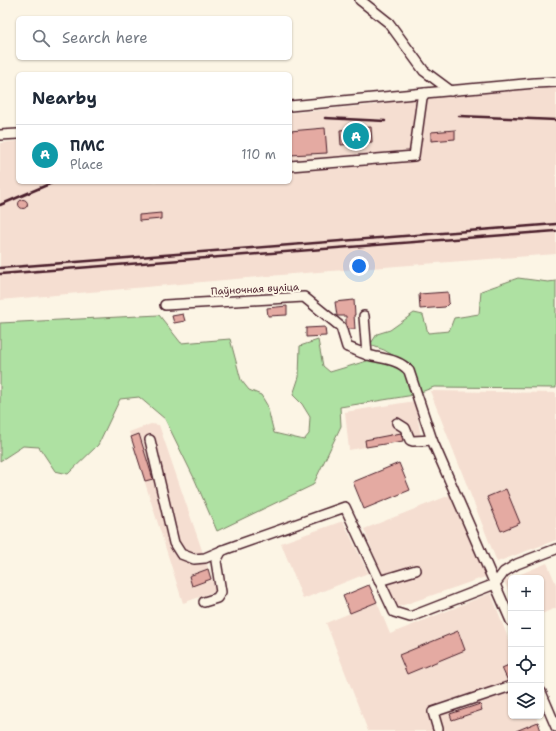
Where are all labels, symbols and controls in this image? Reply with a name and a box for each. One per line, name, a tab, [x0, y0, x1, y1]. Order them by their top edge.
search box	[16, 16, 292, 60]
icon: search	[30, 27, 52, 49]
text: Search here	[62, 28, 148, 48]
text: Nearby	[32, 87, 97, 109]
pin: A	[343, 121, 369, 151]
text: ПМС	[70, 136, 105, 156]
text: A	[40, 146, 50, 163]
text: 110 m	[241, 146, 276, 163]
text: Place	[70, 156, 103, 173]
your location	[349, 256, 369, 276]
street label: Паўночная вуліца	[211, 280, 300, 298]
map controls	[508, 575, 544, 719]
button: +	[508, 575, 544, 611]
button: −	[508, 611, 544, 647]
button: locate	[508, 647, 544, 683]
button: layers	[508, 683, 544, 719]

